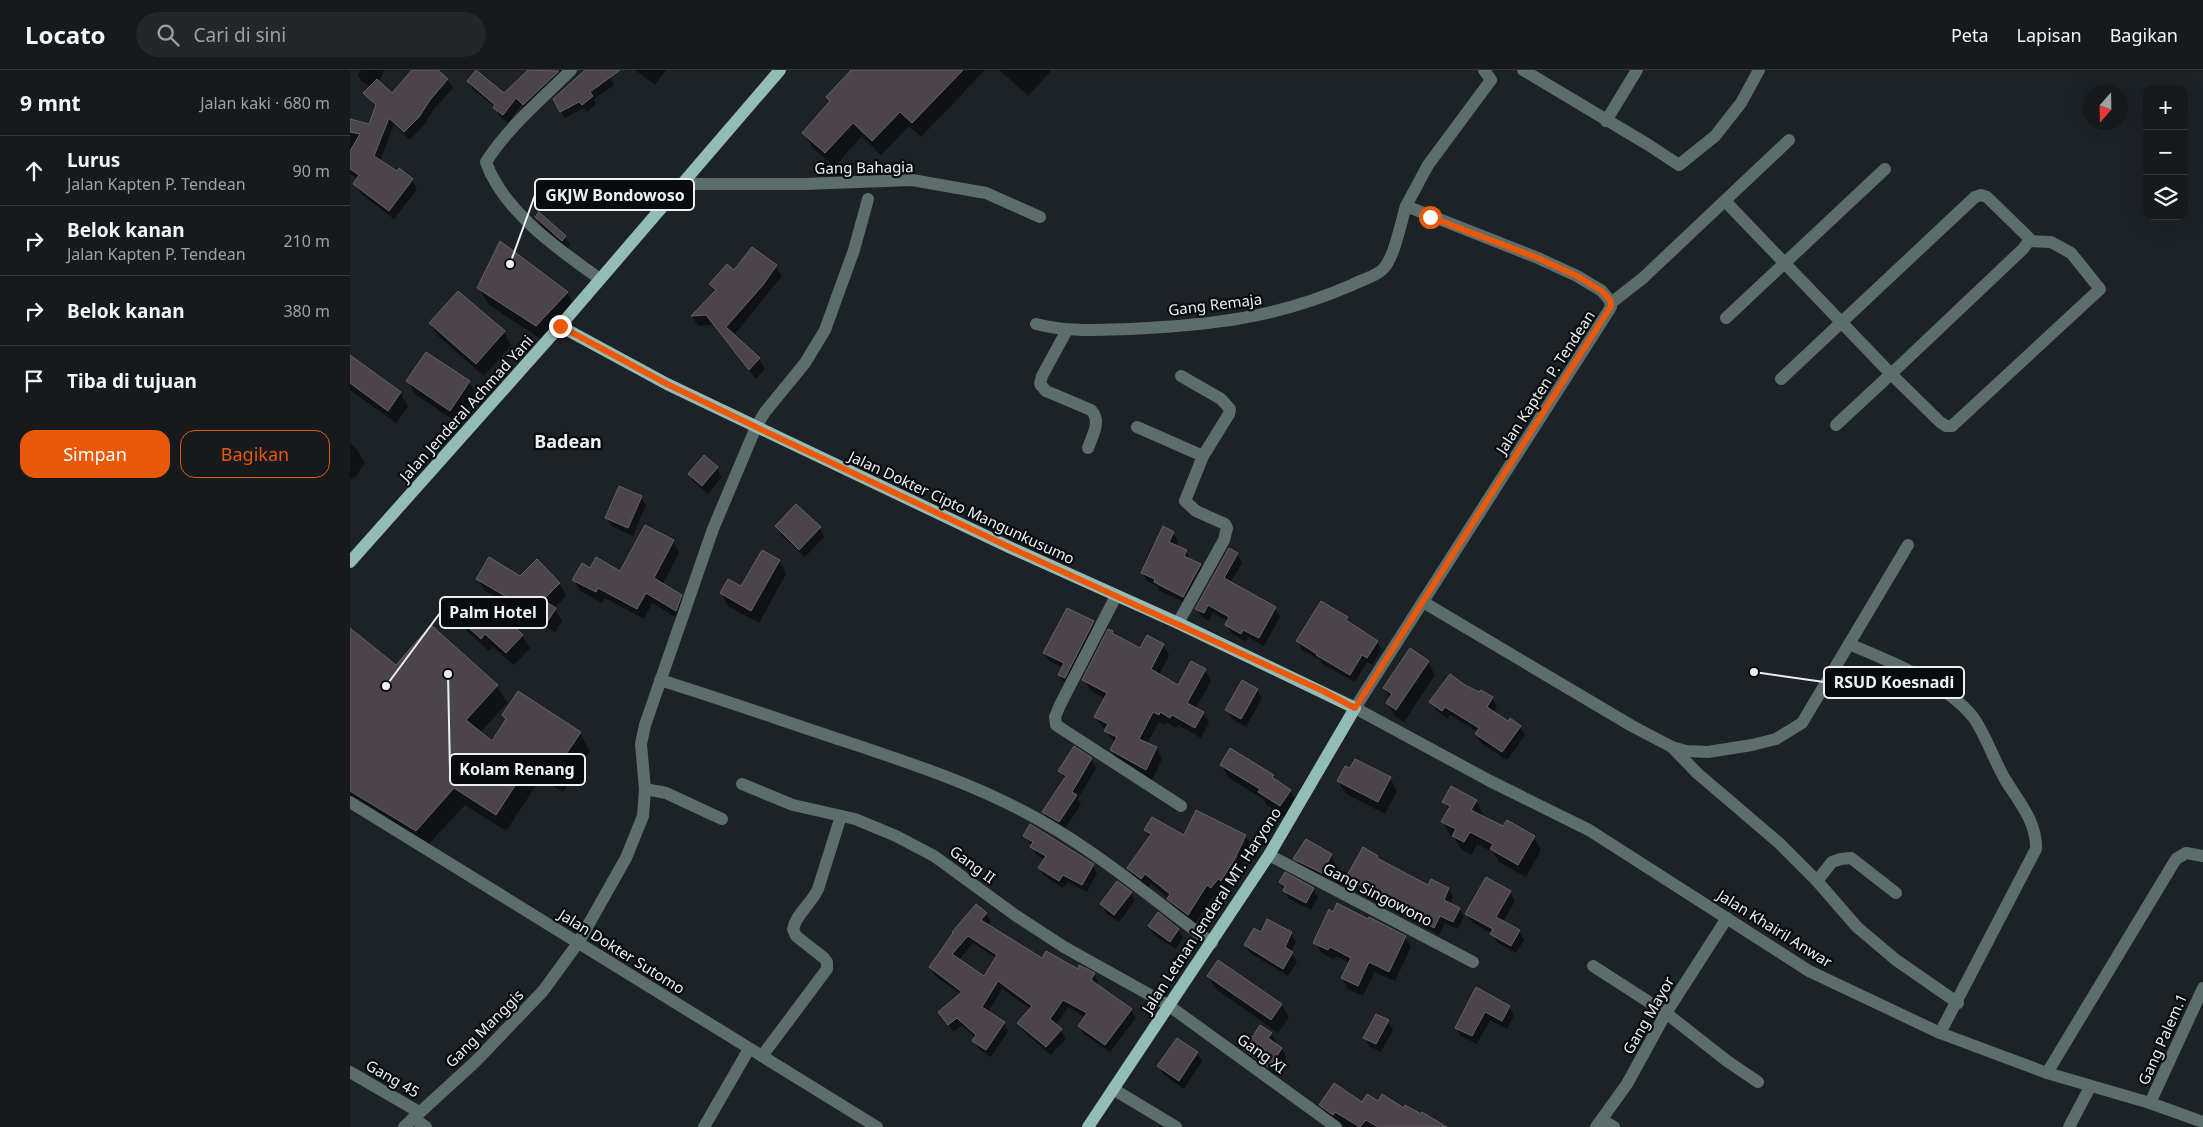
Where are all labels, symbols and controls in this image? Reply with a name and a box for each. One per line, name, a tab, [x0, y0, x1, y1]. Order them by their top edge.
search box	[136, 12, 486, 57]
text: Locato	[25, 18, 106, 51]
icon: search	[154, 21, 182, 49]
text: Cari di sini	[194, 22, 286, 48]
text: Peta	[1951, 23, 1989, 47]
text: Lapisan	[2017, 23, 2082, 47]
text: Bagikan	[2110, 23, 2178, 47]
north arrow	[2083, 85, 2128, 130]
map controls	[2143, 85, 2188, 220]
button: +	[2143, 85, 2188, 130]
text: 9 mnt	[20, 89, 81, 117]
text: Jalan kaki · 680 m	[200, 92, 330, 114]
button: −	[2143, 130, 2188, 175]
text: Lurus	[67, 147, 120, 173]
street label: Gang Bahagia	[814, 156, 914, 178]
icon: ahead	[20, 157, 48, 185]
text: 90 m	[293, 160, 330, 182]
text: Jalan Kapten P. Tendean	[67, 173, 246, 195]
button: layers	[2143, 175, 2188, 220]
callout: GKJW Bondowoso	[535, 179, 694, 210]
text: GKJW Bondowoso	[545, 184, 685, 206]
route start	[1419, 206, 1442, 229]
text: Belok kanan	[67, 217, 184, 243]
icon: right	[20, 227, 48, 255]
text: 210 m	[283, 230, 330, 252]
text: Jalan Kapten P. Tendean	[67, 243, 246, 265]
street label: Gang Remaja	[1167, 288, 1263, 320]
icon: right	[20, 297, 48, 325]
text: Belok kanan	[67, 298, 184, 324]
text: 380 m	[283, 300, 330, 322]
street label: Jalan Kapten P. Tendean	[1490, 306, 1599, 459]
route end	[549, 315, 572, 338]
street label: Jalan Jenderal Achmad Yani	[394, 331, 537, 487]
icon: arrive	[20, 367, 48, 395]
text: Tiba di tujuan	[67, 368, 197, 394]
district label: Badean	[534, 429, 602, 453]
button: Simpan	[20, 430, 170, 478]
button: Bagikan	[180, 430, 330, 478]
street label: Jalan Dokter Cipto Mangunkusumo	[844, 445, 1078, 568]
callout: Palm Hotel	[440, 597, 547, 628]
text: Palm Hotel	[449, 601, 537, 623]
callout: RSUD Koesnadi	[1824, 667, 1964, 698]
text: RSUD Koesnadi	[1834, 671, 1954, 693]
callout: Kolam Renang	[450, 754, 585, 785]
text: Kolam Renang	[459, 758, 575, 780]
street label: Jalan Letnan Jenderal MT. Haryono	[1136, 803, 1285, 1019]
street label: Gang II	[946, 841, 1000, 887]
street label: Gang Singowono	[1320, 858, 1436, 930]
street label: Jalan Khairil Anwar	[1712, 884, 1836, 971]
street label: Jalan Dokter Sutomo	[553, 903, 689, 998]
street label: Gang Mayor	[1618, 972, 1678, 1058]
street label: Gang Manggis	[441, 985, 527, 1071]
street label: Gang Palem.1	[2133, 990, 2191, 1088]
street label: Gang XI	[1234, 1029, 1290, 1077]
street label: Gang 45	[362, 1055, 424, 1101]

